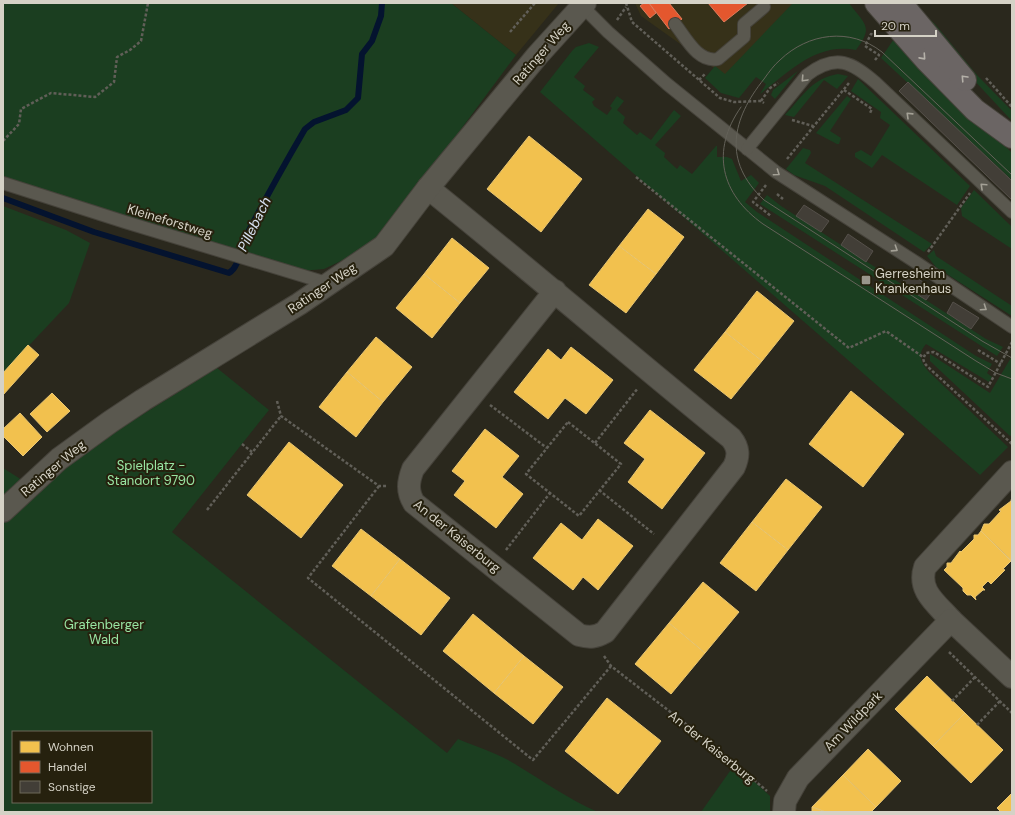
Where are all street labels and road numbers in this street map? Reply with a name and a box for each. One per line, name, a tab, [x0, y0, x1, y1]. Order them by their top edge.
street label: Ratinger Weg	[509, 18, 573, 88]
street label: Kleineforstweg	[125, 200, 215, 242]
street label: Ratinger Weg	[284, 259, 360, 317]
street label: Ratinger Weg	[17, 436, 89, 500]
street label: An der Kaiserburg	[410, 496, 504, 576]
street label: Am Wildpark	[820, 687, 886, 755]
street label: An der Kaiserburg	[665, 707, 759, 787]

